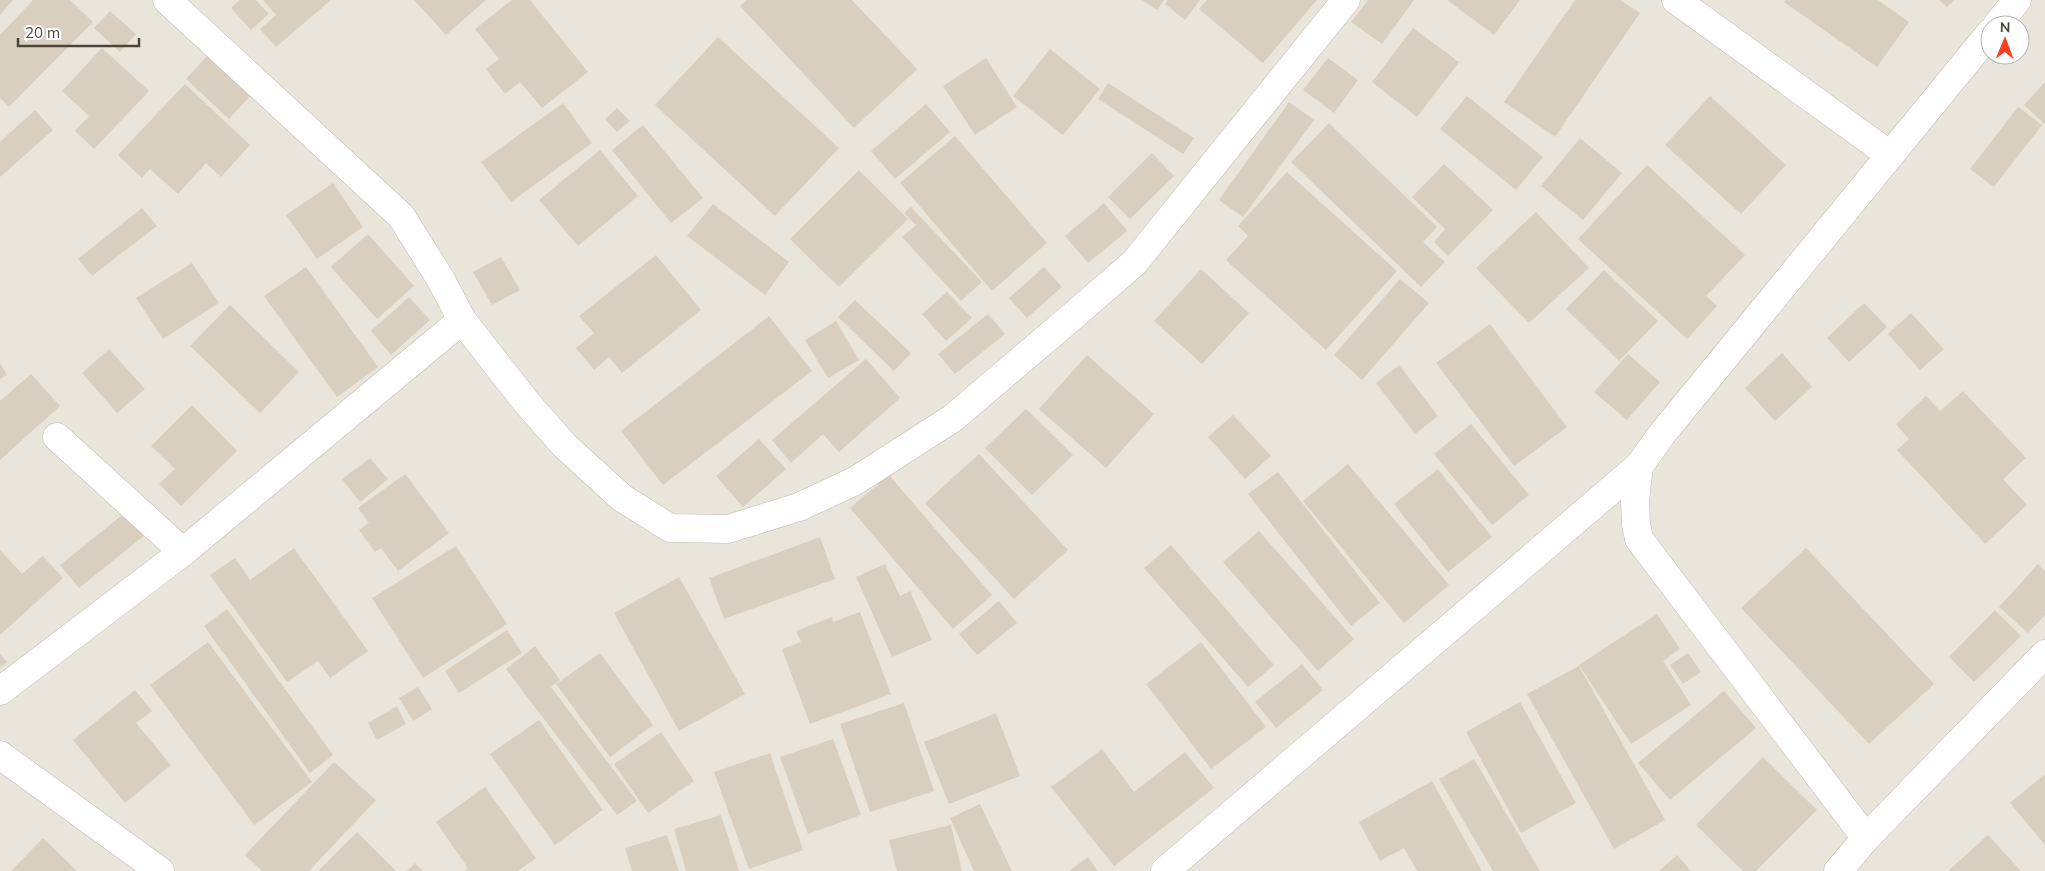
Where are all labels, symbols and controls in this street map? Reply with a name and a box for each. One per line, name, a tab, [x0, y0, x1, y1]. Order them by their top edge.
scale bar	[18, 15, 139, 47]
north arrow	[1980, 15, 2030, 65]
text: N	[2000, 18, 2011, 36]
text: 20 m	[25, 23, 60, 42]

